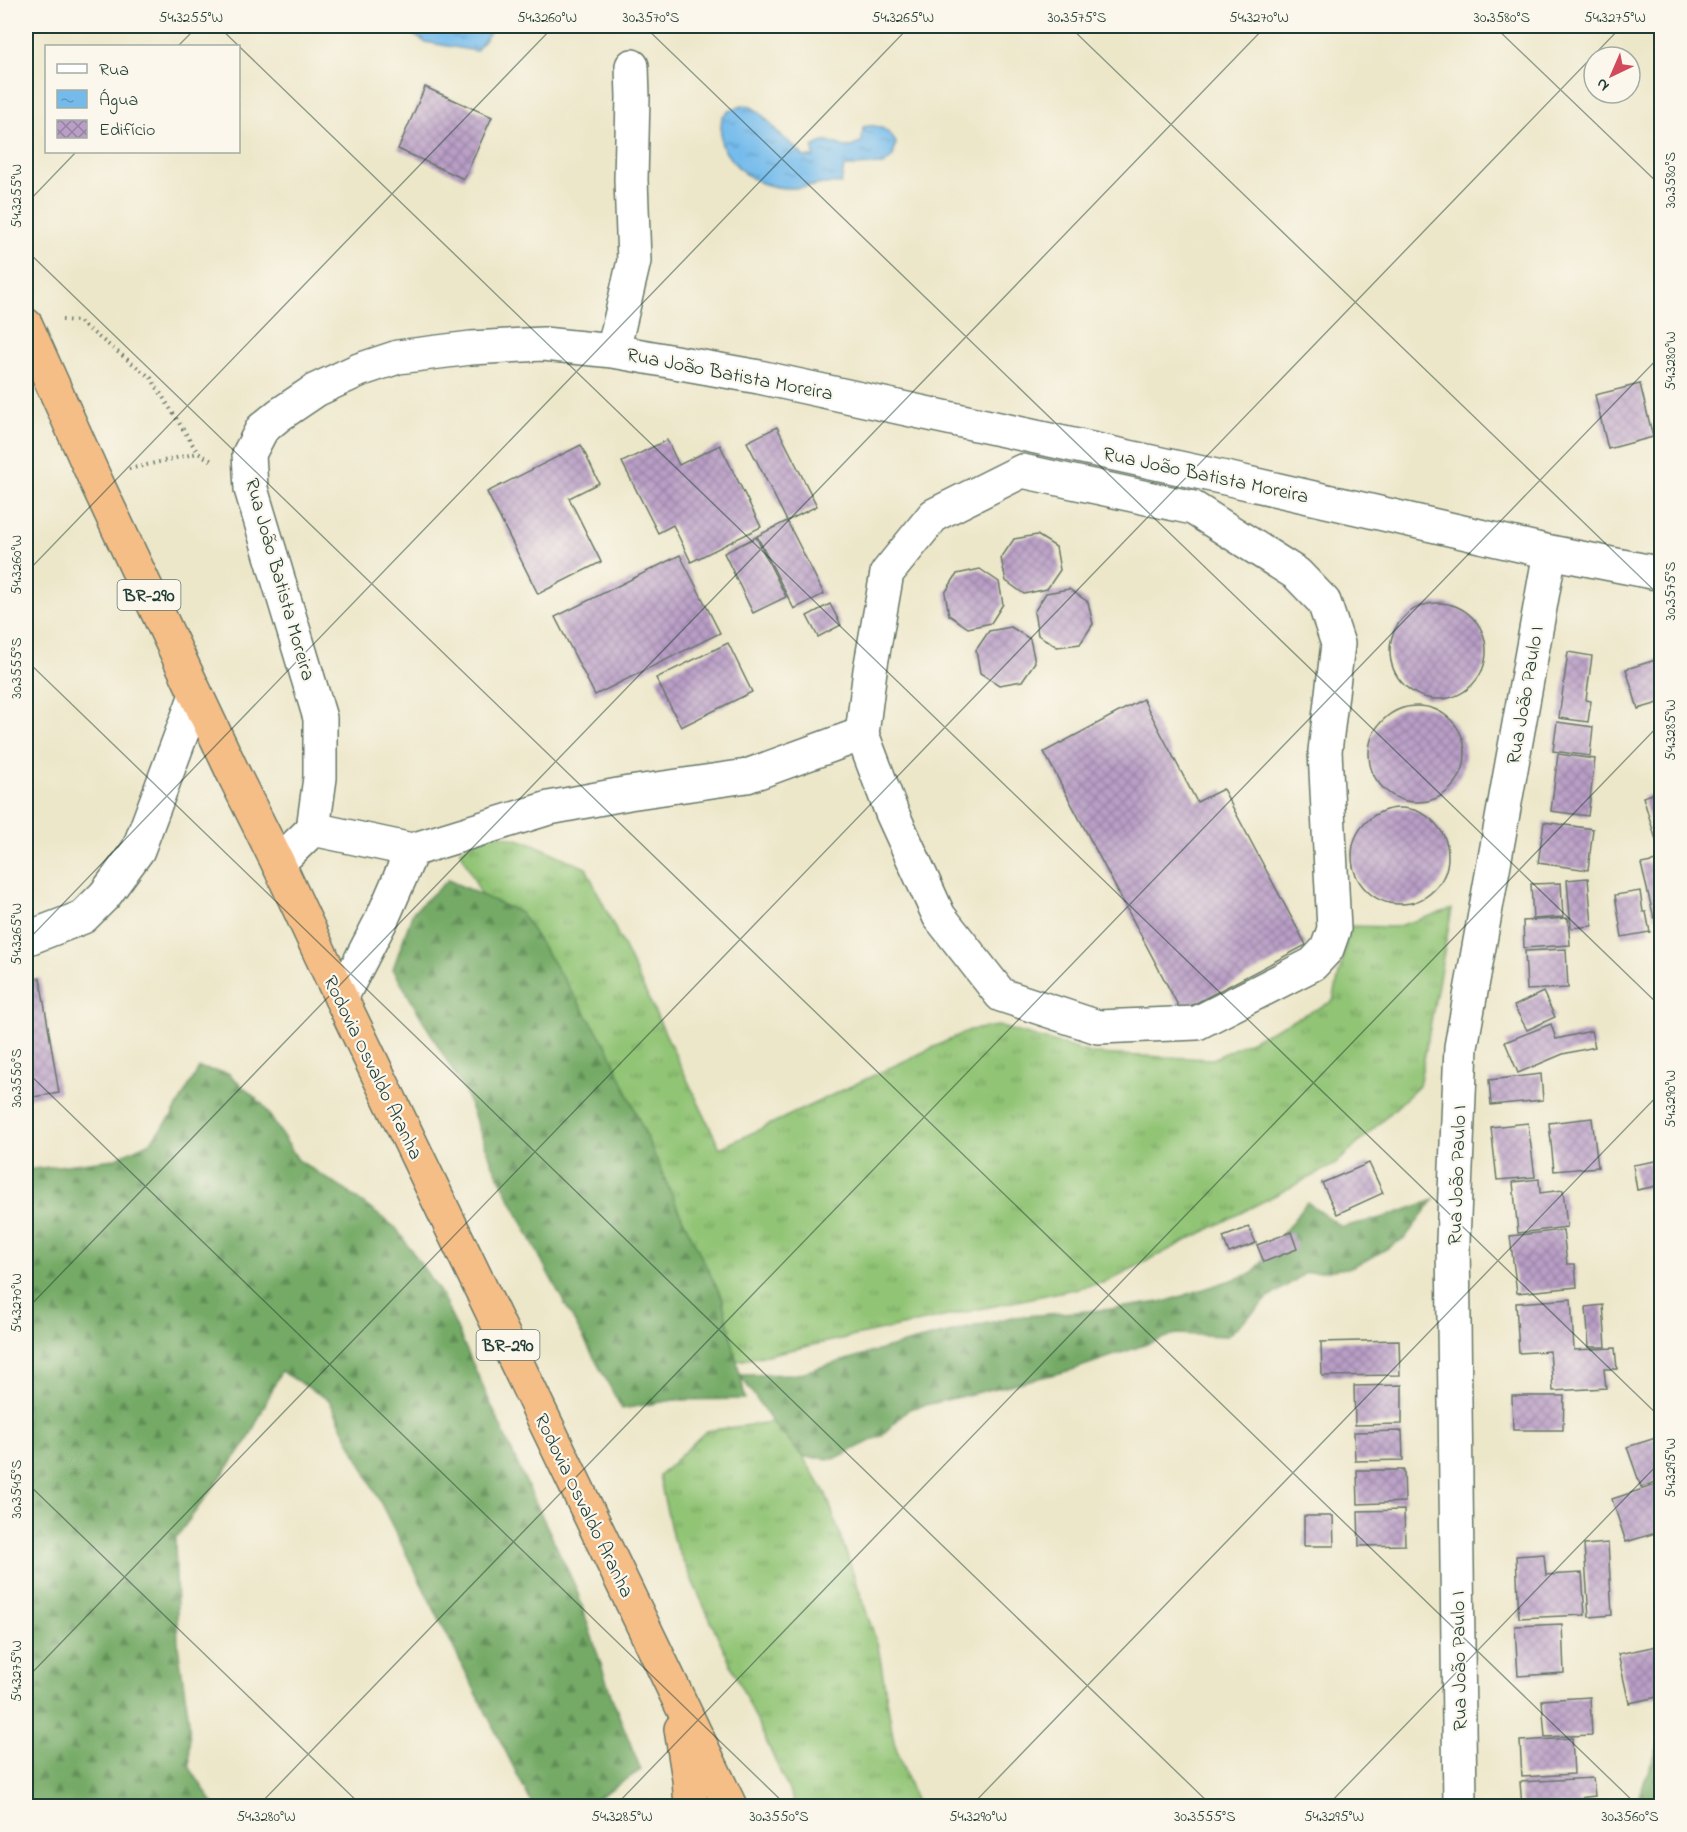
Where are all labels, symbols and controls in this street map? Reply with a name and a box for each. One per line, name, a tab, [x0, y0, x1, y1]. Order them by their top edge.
text: 54.3255°W	[159, 7, 223, 29]
text: 54.3260°W	[517, 7, 577, 29]
text: 30.3570°S	[623, 7, 680, 29]
text: 54.3265°W	[872, 7, 934, 29]
text: 30.3575°S	[1048, 7, 1107, 29]
text: 54.3270°W	[1229, 7, 1289, 29]
text: 30.3580°S	[1474, 7, 1531, 29]
text: 54.3275°W	[1584, 7, 1646, 29]
legend	[45, 45, 240, 153]
north arrow	[1582, 45, 1642, 105]
text: Rua	[99, 58, 129, 84]
text: N	[1591, 72, 1615, 97]
text: Água	[99, 88, 138, 115]
text: Edifício	[99, 118, 155, 144]
text: 30.3580°S	[1660, 151, 1682, 208]
text: 54.3255°W	[6, 164, 28, 228]
text: 54.3280°W	[1660, 331, 1682, 391]
street label: Rua João Batista Moreira	[624, 341, 835, 410]
street label: Rua João Batista Moreira	[1100, 440, 1311, 512]
street label: Rua João Batista Moreira	[236, 475, 321, 684]
text: 54.3260°W	[6, 535, 28, 595]
text: 30.3575°S	[1660, 561, 1682, 620]
road number: BR-290	[118, 580, 180, 610]
street label: Rua João Paulo I	[1500, 624, 1553, 767]
text: 30.3555°S	[6, 637, 28, 699]
text: 54.3285°W	[1660, 699, 1682, 761]
text: 54.3265°W	[6, 903, 28, 965]
street label: Rodovia Osvaldo Aranha	[315, 971, 429, 1165]
text: 30.3550°S	[6, 1048, 28, 1108]
text: 54.3290°W	[1660, 1070, 1682, 1128]
street label: Rua João Paulo I	[1442, 1105, 1475, 1246]
text: 54.3270°W	[6, 1273, 28, 1333]
road number: BR-290	[476, 1330, 540, 1360]
street label: Rodovia Osvaldo Aranha	[526, 1409, 640, 1603]
text: 54.3295°W	[1660, 1438, 1682, 1498]
text: 30.3545°S	[6, 1459, 28, 1518]
street label: Rua João Paulo I	[1445, 1591, 1476, 1731]
text: 54.3275°W	[6, 1640, 28, 1702]
text: 54.3280°W	[236, 1806, 296, 1828]
text: 54.3285°W	[591, 1806, 653, 1828]
text: 30.3550°S	[749, 1806, 809, 1828]
text: 54.3290°W	[949, 1806, 1007, 1828]
text: 30.3555°S	[1174, 1806, 1236, 1828]
text: 54.3295°W	[1304, 1806, 1364, 1828]
text: 30.3560°S	[1601, 1806, 1659, 1828]

